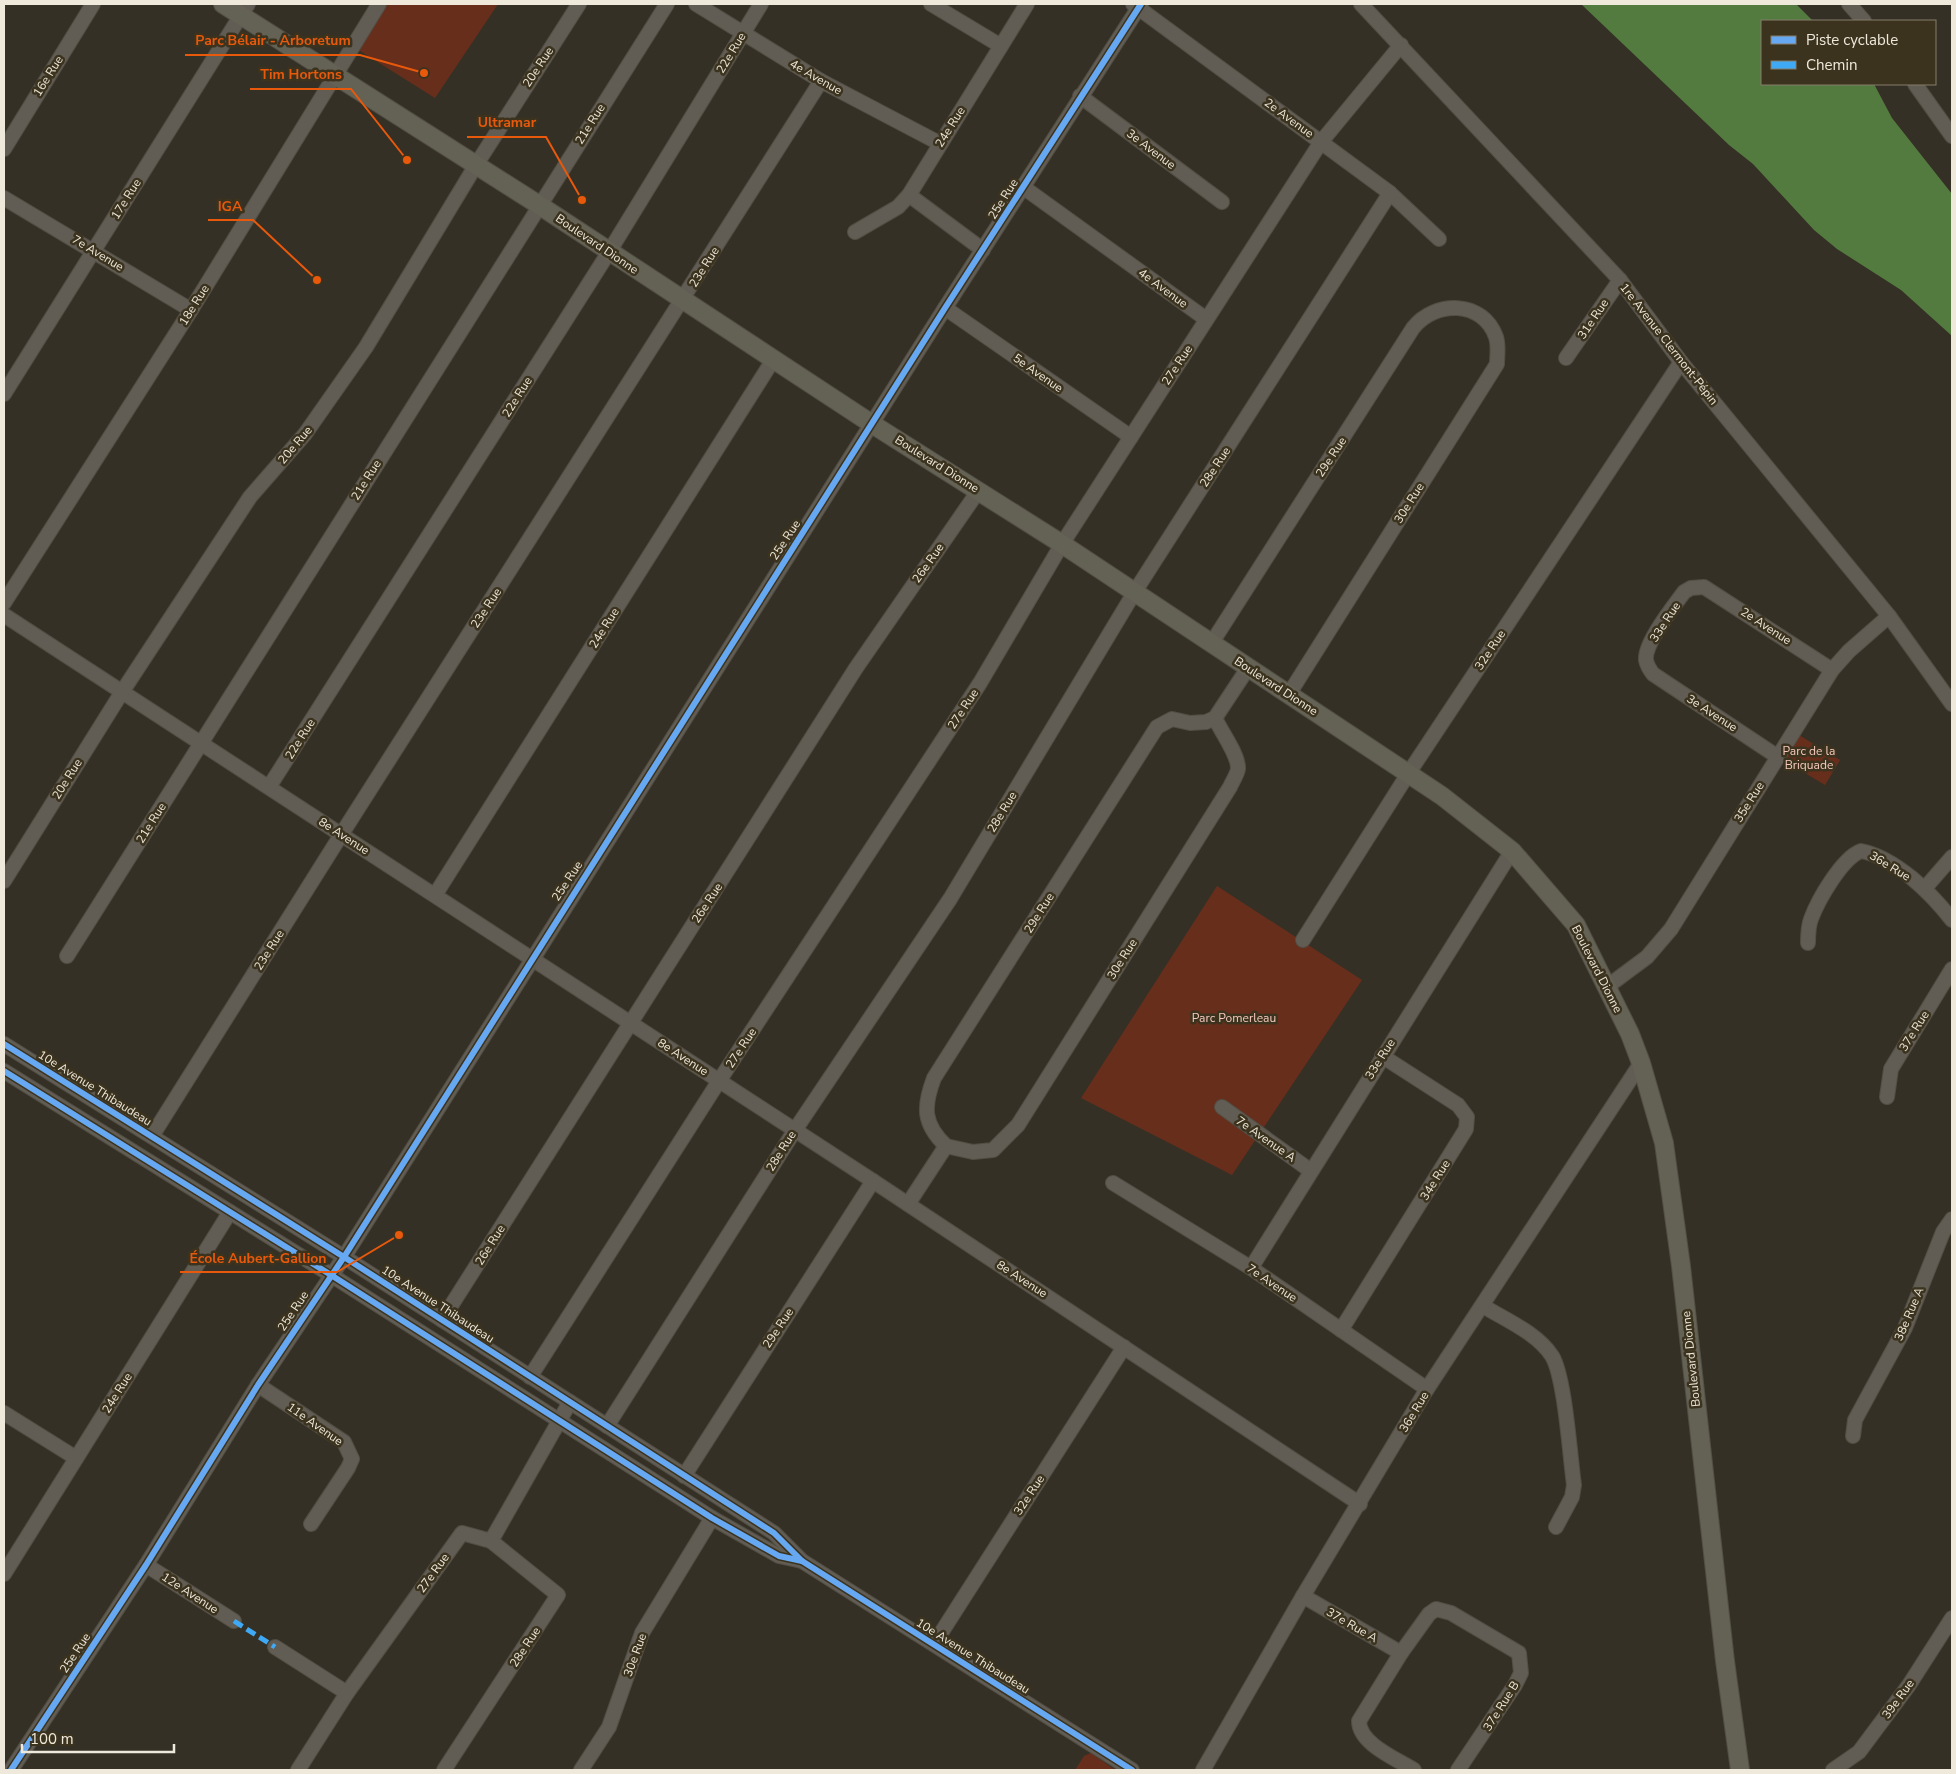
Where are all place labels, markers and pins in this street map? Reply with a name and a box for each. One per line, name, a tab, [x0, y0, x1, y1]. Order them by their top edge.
callout: Parc Bélair - Arboretum	[185, 26, 360, 55]
callout: Tim Hortons	[250, 60, 351, 89]
callout: Ultramar	[467, 108, 546, 137]
callout: IGA	[208, 191, 253, 220]
callout: École Aubert-Gallion	[180, 1243, 337, 1272]

